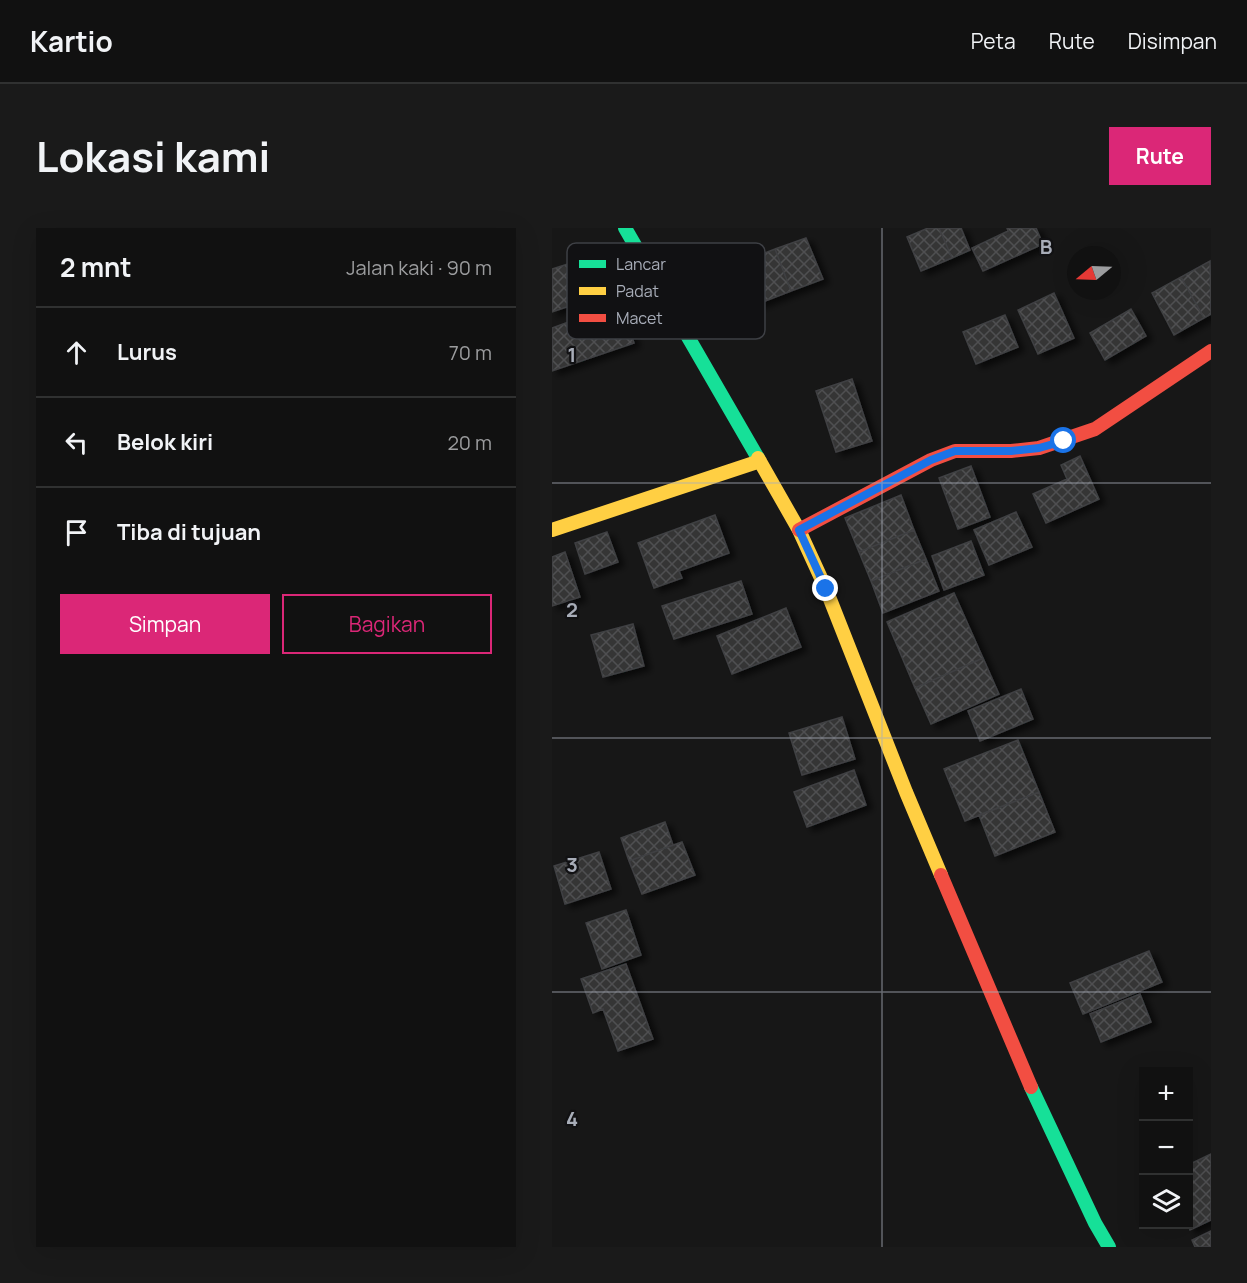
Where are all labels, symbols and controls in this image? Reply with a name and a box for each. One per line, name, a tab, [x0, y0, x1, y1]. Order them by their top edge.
text: Kartio	[30, 22, 113, 60]
text: Peta	[971, 27, 1016, 55]
text: Rute	[1049, 27, 1095, 55]
text: Disimpan	[1128, 27, 1217, 55]
text: Lokasi kami	[36, 127, 270, 185]
button: Rute	[1109, 127, 1211, 185]
text: B	[1040, 233, 1053, 260]
legend	[567, 243, 765, 339]
north arrow	[1067, 246, 1121, 300]
text: 2 mnt	[60, 249, 132, 285]
text: Lancar	[616, 253, 666, 275]
text: Jalan kaki · 90 m	[346, 254, 492, 281]
text: Padat	[616, 280, 659, 302]
text: Macet	[616, 307, 663, 329]
icon: ahead	[60, 336, 93, 369]
text: Lurus	[117, 337, 177, 367]
text: 70 m	[449, 339, 492, 366]
text: 1	[568, 341, 576, 368]
icon: left	[60, 426, 93, 459]
text: Belok kiri	[117, 427, 213, 457]
route start	[1050, 427, 1076, 453]
text: 20 m	[447, 429, 492, 456]
icon: arrive	[60, 516, 93, 549]
text: Tiba di tujuan	[117, 517, 261, 547]
route end	[812, 575, 838, 601]
button: Simpan	[60, 594, 270, 654]
button: Bagikan	[282, 594, 492, 654]
text: 2	[566, 596, 578, 623]
text: 3	[566, 851, 578, 878]
map controls	[1139, 1067, 1193, 1229]
button: +	[1139, 1067, 1193, 1121]
text: 4	[566, 1105, 578, 1132]
button: −	[1139, 1121, 1193, 1175]
button: layers	[1139, 1175, 1193, 1229]

